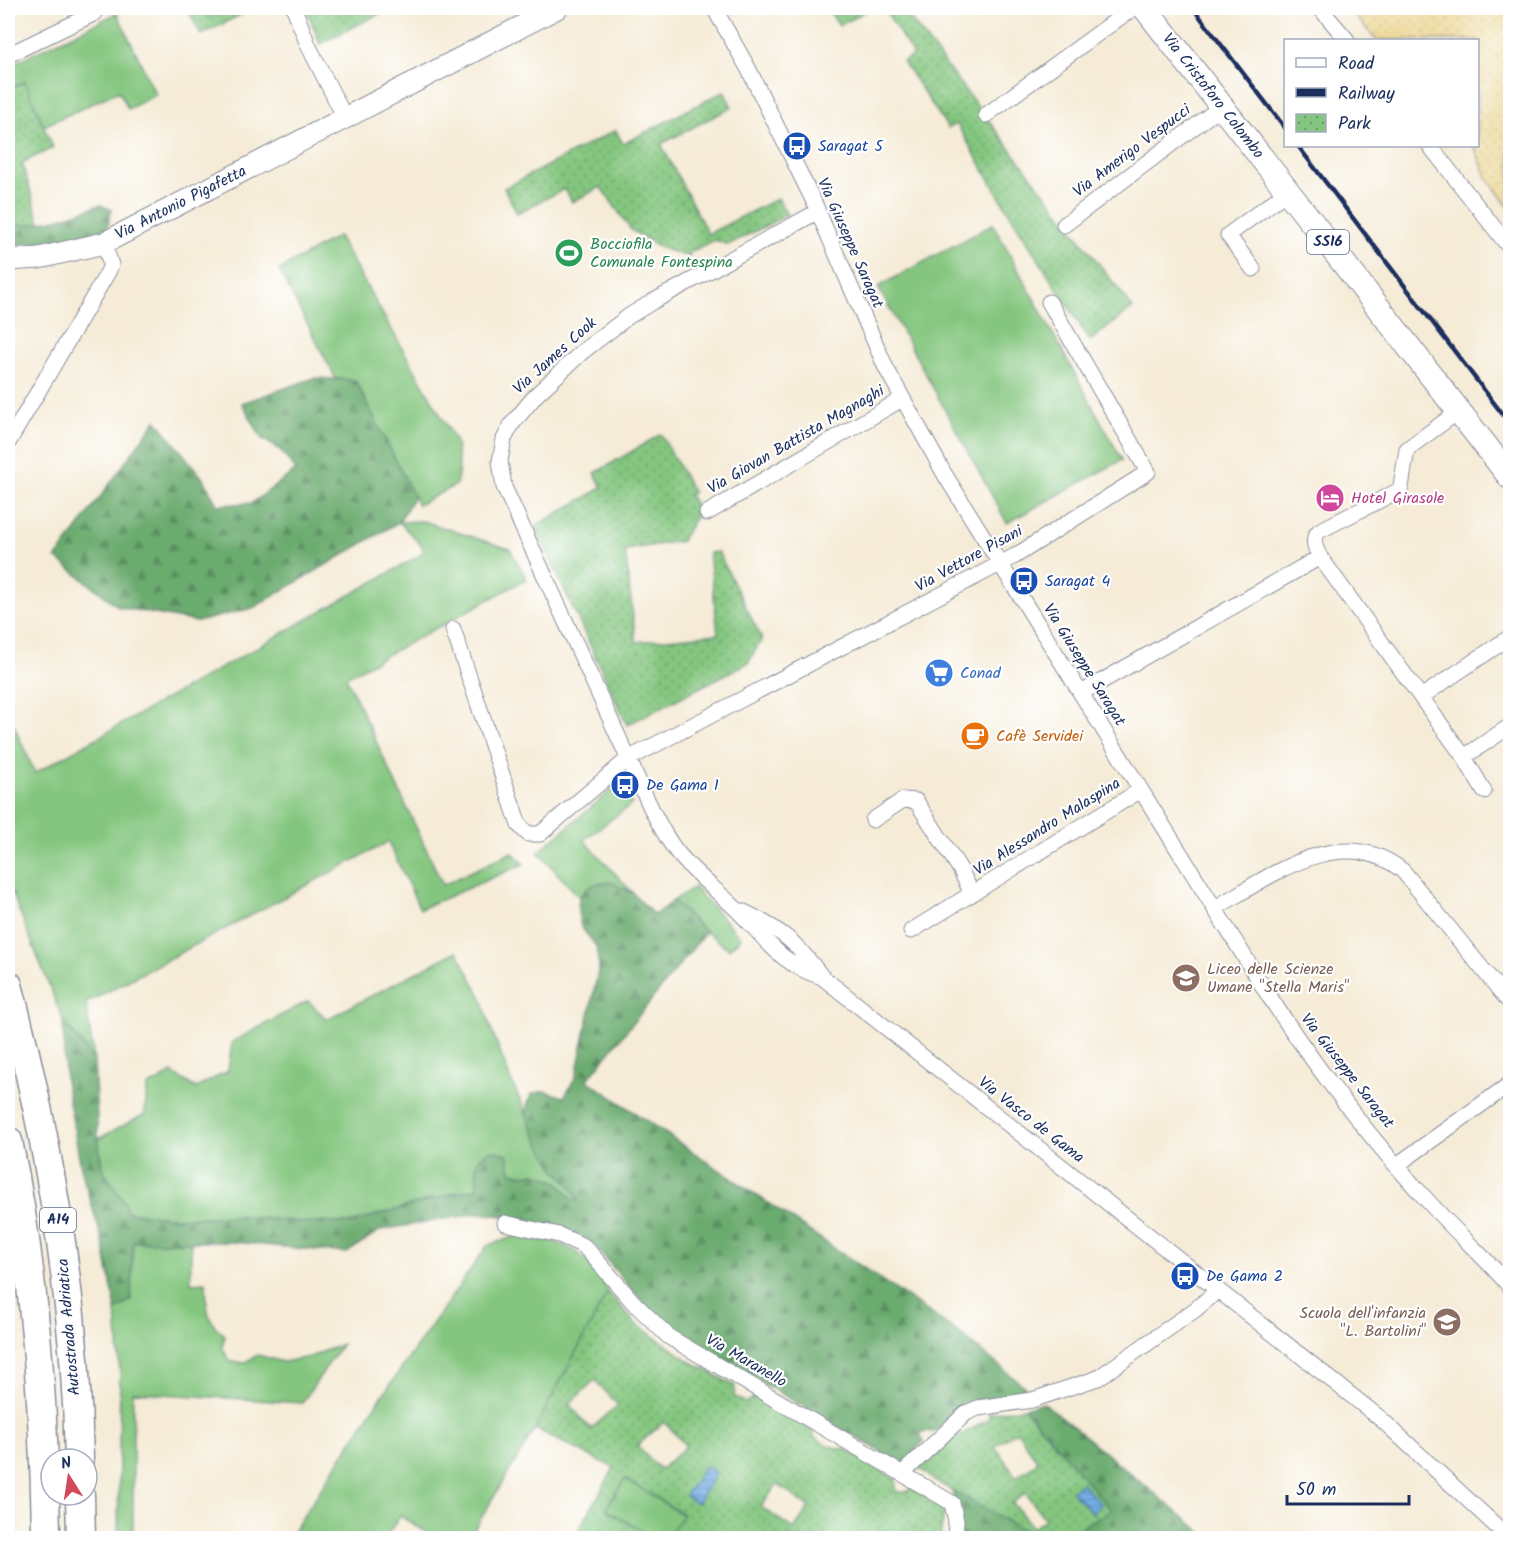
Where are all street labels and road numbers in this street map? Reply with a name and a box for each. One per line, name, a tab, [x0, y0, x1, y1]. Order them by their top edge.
street label: Via Cristoforo Colombo	[1156, 28, 1270, 164]
street label: Via Amerigo Vespucci	[1068, 98, 1197, 204]
street label: Via Antonio Pigafetta	[111, 159, 251, 247]
street label: Via Giuseppe Saragat	[810, 174, 890, 313]
road number: SS16	[1307, 230, 1349, 254]
street label: Via James Cook	[507, 311, 603, 401]
street label: Via Giovan Battista Magnaghi	[703, 378, 890, 501]
street label: Via Vettore Pisani	[911, 518, 1028, 599]
street label: Via Giuseppe Saragat	[1036, 599, 1132, 732]
street label: Via Alessandro Malaspina	[968, 771, 1126, 883]
street label: Via Giuseppe Saragat	[1294, 1008, 1401, 1135]
street label: Via Vasco de Gama	[972, 1070, 1090, 1170]
road number: A14	[40, 1208, 76, 1232]
street label: Autostrada Adriatica	[51, 1257, 87, 1397]
street label: Via Maranello	[701, 1328, 791, 1394]

